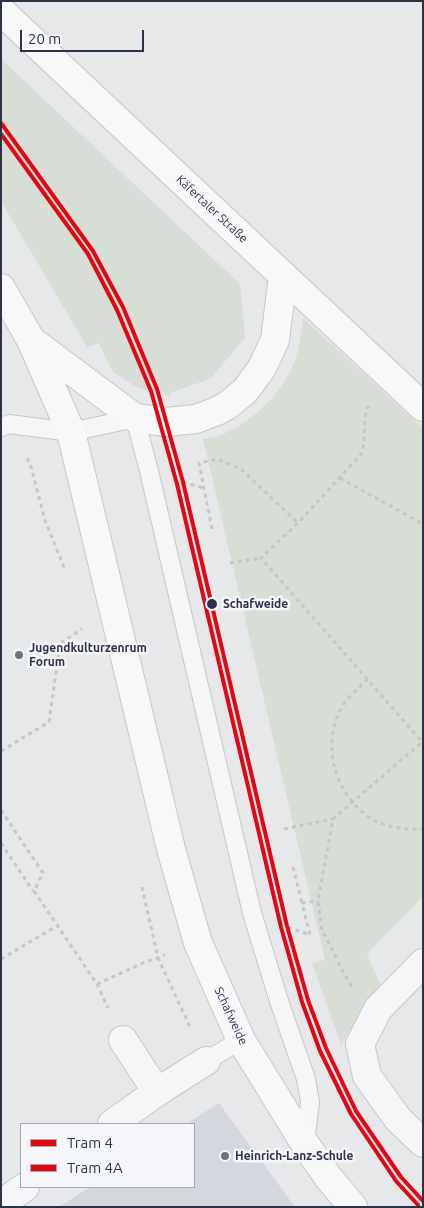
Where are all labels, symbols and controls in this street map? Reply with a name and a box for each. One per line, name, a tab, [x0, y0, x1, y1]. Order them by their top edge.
scale bar	[22, 20, 146, 52]
text: 20 m	[28, 30, 61, 47]
street label: Käfertaler Straße	[173, 172, 251, 246]
marker: Schafweide	[205, 597, 219, 611]
place label: Schafweide	[223, 597, 288, 611]
place label: Jugendkulturzenrum Forum	[29, 641, 147, 669]
marker: Jugendkulturzenrum Forum	[13, 649, 25, 661]
street label: Schafweide	[211, 985, 251, 1047]
legend	[20, 1123, 195, 1188]
text: Tram 4	[67, 1134, 113, 1151]
place label: Heinrich-Lanz-Schule	[235, 1149, 353, 1163]
marker: Heinrich-Lanz-Schule	[219, 1150, 231, 1162]
text: Tram 4A	[67, 1159, 123, 1176]

